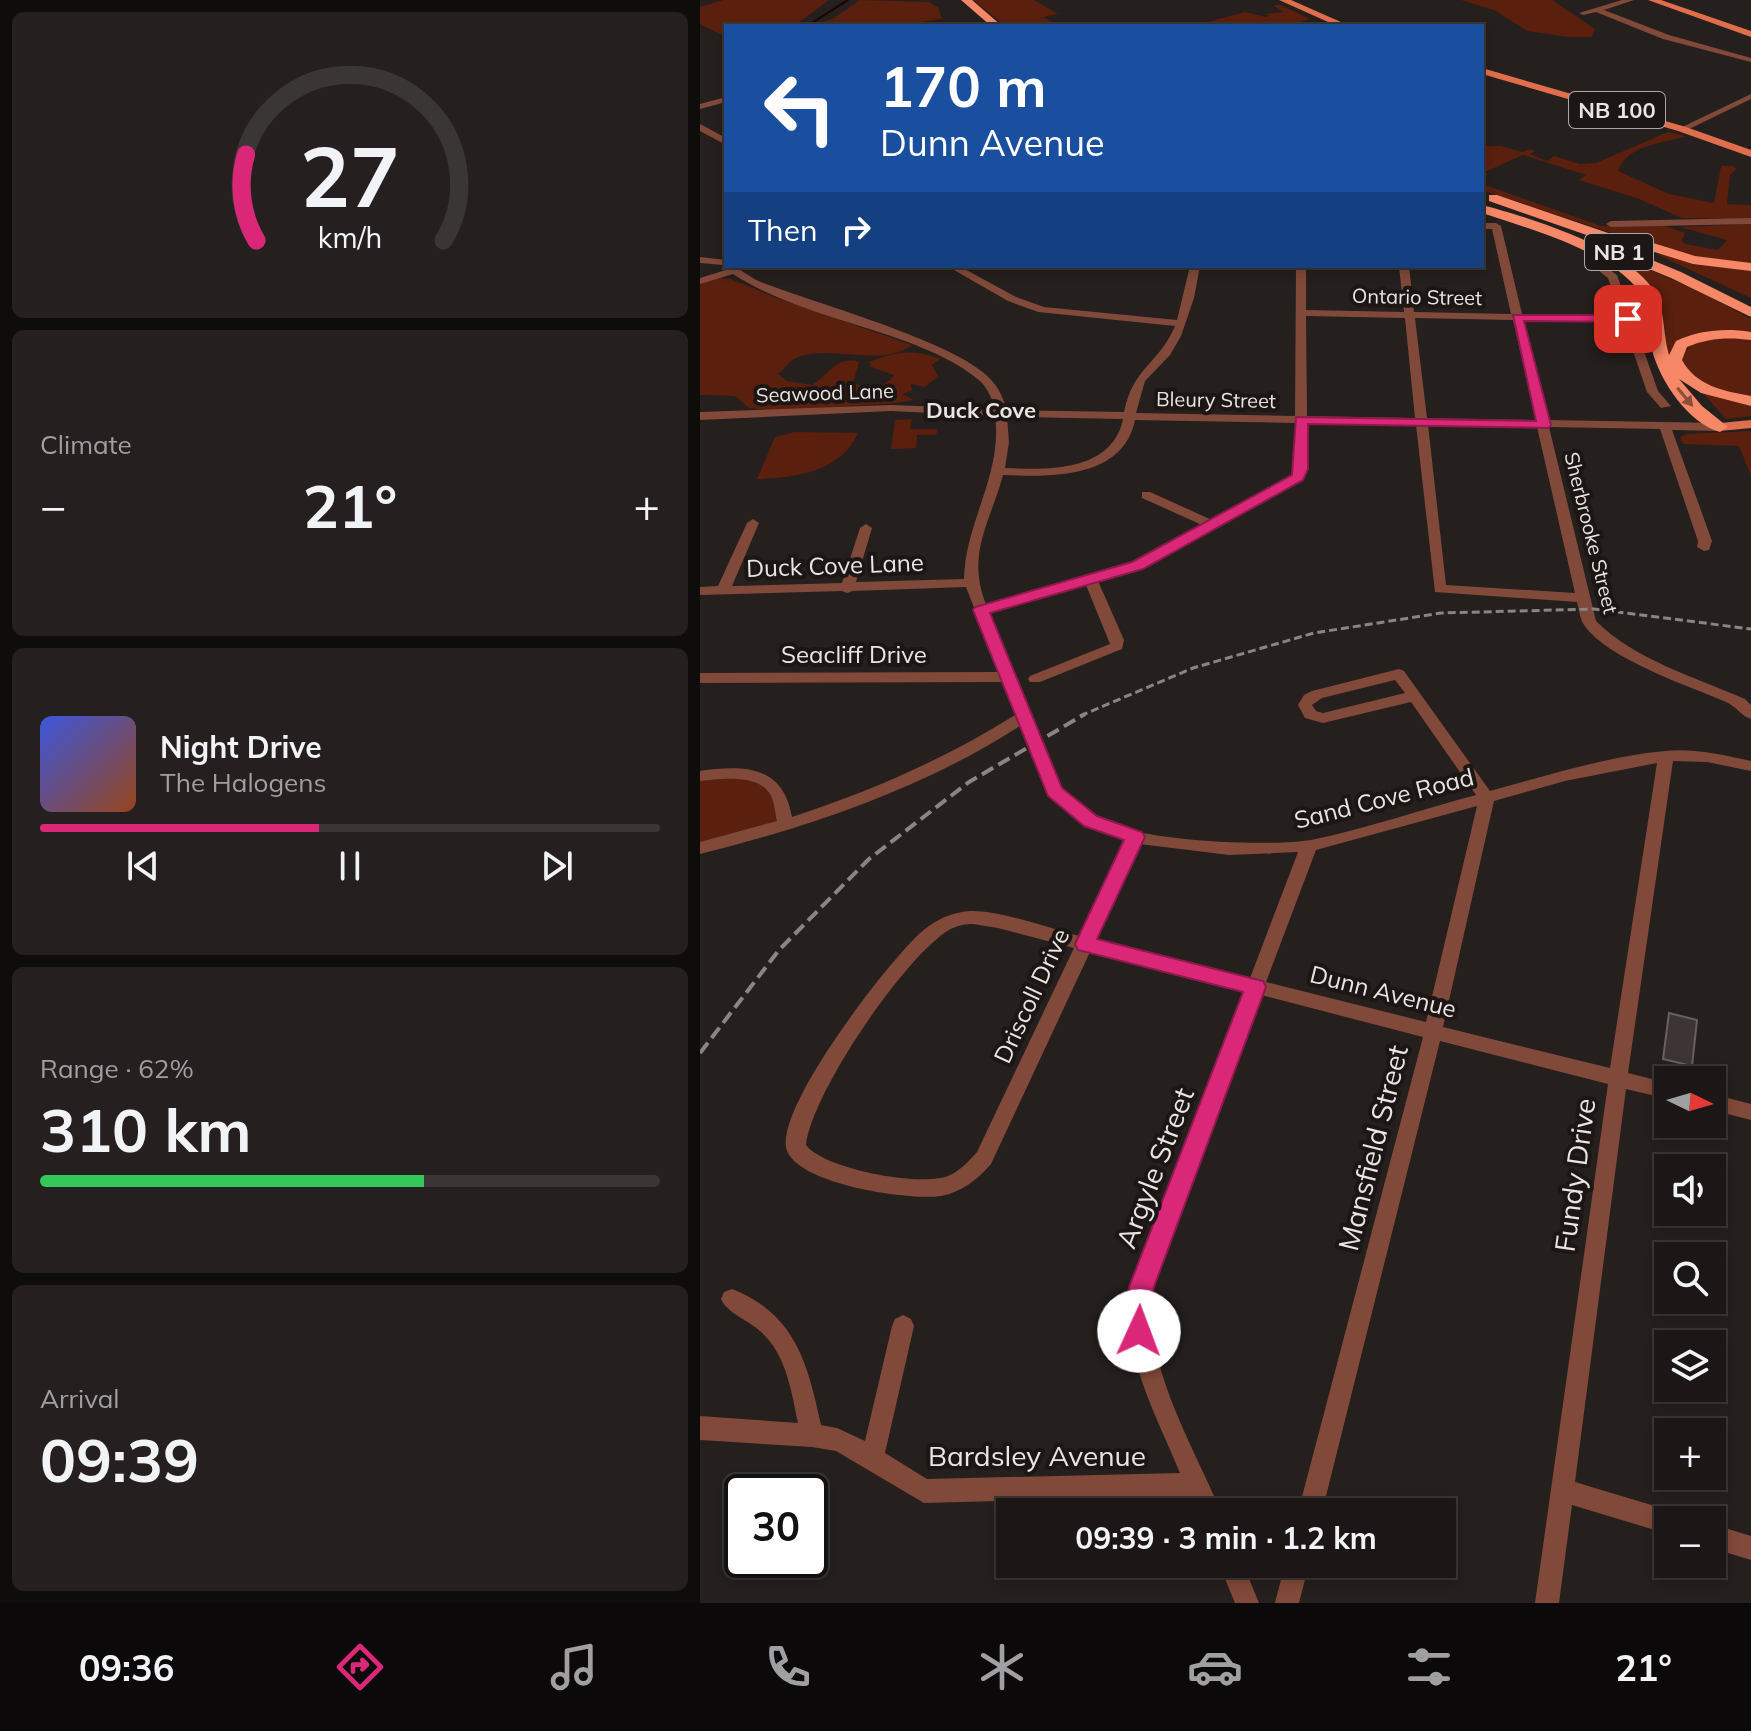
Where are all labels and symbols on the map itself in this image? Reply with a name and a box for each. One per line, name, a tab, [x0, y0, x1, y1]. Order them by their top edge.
road number: NB 100	[1569, 92, 1665, 128]
road number: NB 1	[1585, 234, 1653, 270]
street label: Ontario Street	[1352, 283, 1482, 310]
pin	[1594, 285, 1662, 353]
street label: Seawood Lane	[756, 378, 894, 407]
street label: Bleury Street	[1156, 386, 1276, 413]
one-way arrow	[1676, 387, 1693, 407]
district label: Duck Cove	[926, 396, 1036, 424]
street label: Sherbrooke Street	[1559, 449, 1624, 616]
street label: Duck Cove Lane	[746, 547, 924, 583]
street label: Seacliff Drive	[781, 639, 927, 669]
street label: Sand Cove Road	[1291, 761, 1477, 835]
street label: Driscoll Drive	[987, 923, 1075, 1068]
street label: Dunn Avenue	[1307, 958, 1460, 1024]
street label: Mansfield Street	[1330, 1041, 1415, 1254]
north arrow	[1654, 1066, 1726, 1138]
street label: Argyle Street	[1108, 1082, 1201, 1253]
street label: Fundy Drive	[1546, 1096, 1603, 1254]
position arrow	[1097, 1289, 1181, 1373]
street label: Bardsley Avenue	[928, 1438, 1146, 1473]
speed limit sign: 30	[724, 1474, 828, 1578]

